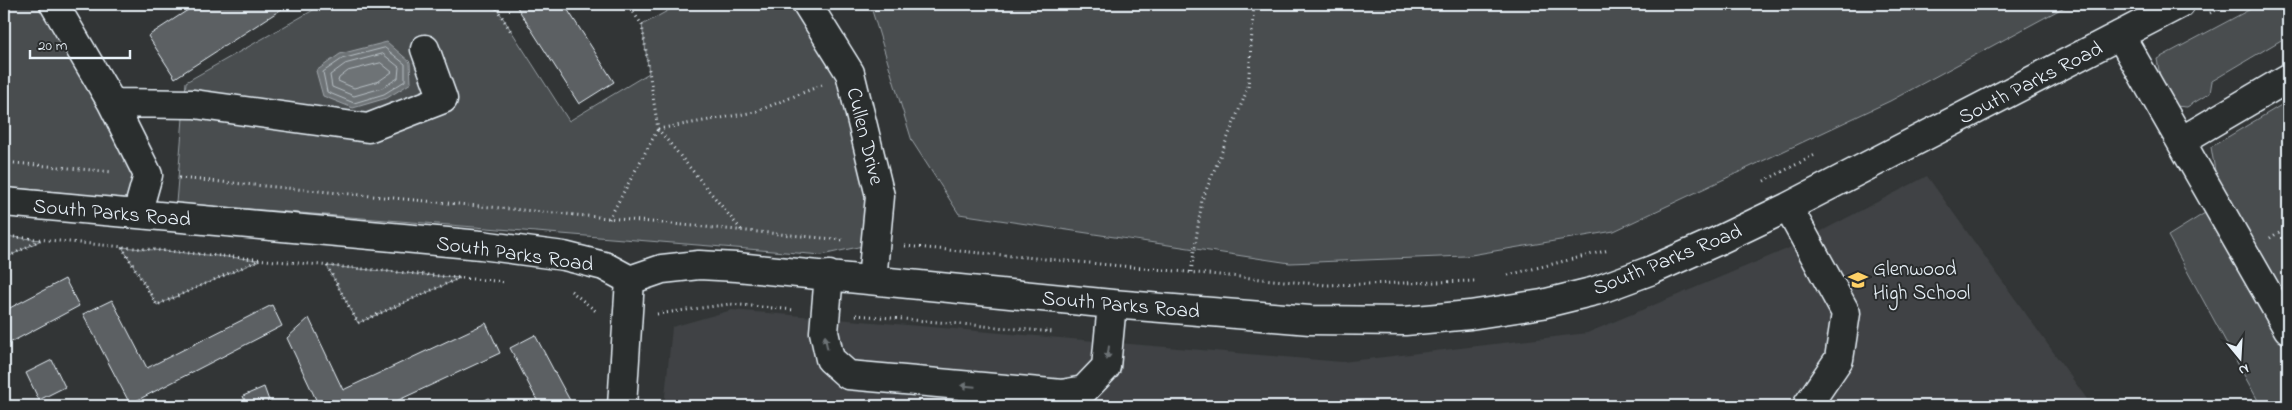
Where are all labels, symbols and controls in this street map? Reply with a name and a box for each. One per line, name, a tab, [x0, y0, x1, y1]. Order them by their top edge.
scale bar	[30, 28, 130, 60]
street label: South Parks Road	[1954, 34, 2108, 133]
text: 20 m	[38, 35, 68, 57]
street label: Cullen Drive	[837, 85, 891, 189]
street label: South Parks Road	[32, 192, 192, 236]
street label: South Parks Road	[1589, 217, 1747, 304]
street label: South Parks Road	[434, 229, 595, 281]
place label: Glenwood High School	[1873, 255, 1970, 311]
school or university icon: Glenwood High School	[1847, 269, 1869, 291]
street label: South Parks Road	[1041, 284, 1201, 328]
north arrow	[2214, 332, 2264, 382]
one-way arrow	[822, 334, 830, 350]
one-way arrow	[1104, 345, 1112, 361]
text: N	[2236, 357, 2251, 380]
one-way arrow	[960, 382, 976, 390]

